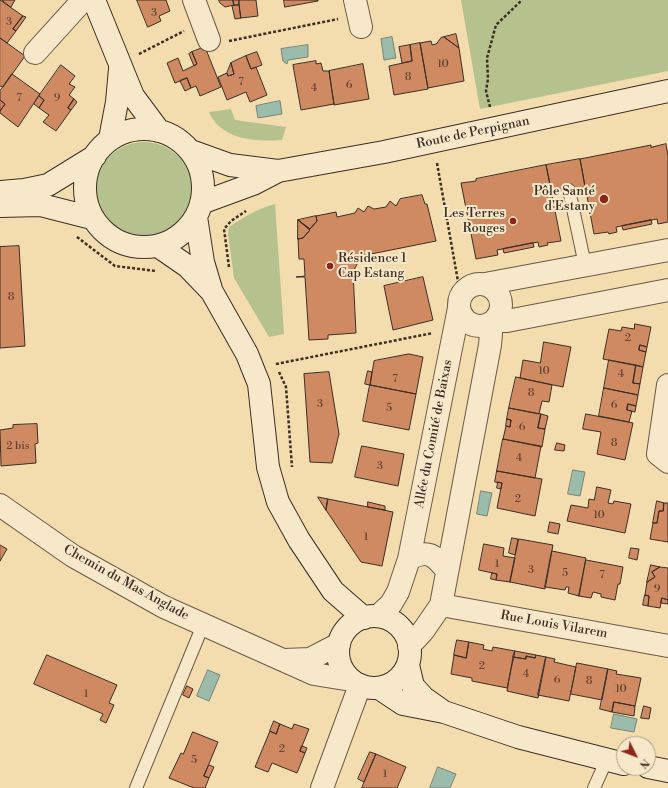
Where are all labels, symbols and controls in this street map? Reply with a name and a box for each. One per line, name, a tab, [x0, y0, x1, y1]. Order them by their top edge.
house number: 3	[151, 6, 157, 20]
house number: 3	[6, 15, 12, 29]
house number: 10	[437, 57, 449, 71]
house number: 8	[405, 70, 411, 84]
house number: 7	[238, 75, 244, 89]
house number: 6	[346, 78, 352, 92]
house number: 4	[311, 81, 317, 95]
house number: 7	[16, 91, 22, 105]
house number: 9	[54, 91, 60, 105]
street label: Route de Perpignan	[415, 113, 531, 153]
place label: Pôle Santé d'Estany	[534, 184, 595, 215]
marker: Pôle Santé d'Estany	[598, 193, 610, 205]
place label: Les Terres Rouges	[443, 206, 505, 237]
marker: Les Terres Rouges	[508, 216, 518, 226]
place label: Résidence 1 Cap Estang	[338, 251, 407, 282]
marker: Résidence 1 Cap Estang	[325, 261, 335, 271]
house number: 8	[8, 290, 14, 304]
house number: 2	[625, 331, 631, 345]
street label: Allée du Comité de Baixas	[412, 358, 456, 510]
house number: 10	[538, 364, 550, 378]
house number: 4	[618, 367, 624, 381]
house number: 7	[392, 372, 398, 386]
house number: 8	[528, 386, 534, 400]
house number: 3	[317, 397, 323, 411]
house number: 6	[611, 398, 617, 412]
house number: 5	[386, 401, 392, 415]
house number: 6	[519, 420, 525, 434]
house number: 8	[611, 436, 617, 450]
house number: 2 bis	[6, 439, 30, 453]
house number: 4	[516, 451, 522, 465]
house number: 3	[377, 459, 383, 473]
house number: 2	[515, 492, 521, 506]
house number: 10	[593, 508, 605, 522]
house number: 1	[364, 530, 368, 544]
street label: Chemin du Mas Anglade	[61, 542, 191, 624]
house number: 1	[495, 557, 499, 571]
house number: 3	[528, 563, 534, 577]
house number: 5	[562, 566, 568, 580]
house number: 7	[599, 568, 605, 582]
house number: 9	[654, 582, 660, 596]
street label: Rue Louis Vilarem	[499, 608, 609, 642]
house number: 2	[479, 659, 485, 673]
house number: 4	[523, 667, 529, 681]
house number: 6	[554, 673, 560, 687]
house number: 8	[586, 674, 592, 688]
house number: 10	[615, 682, 627, 696]
house number: 1	[84, 687, 88, 701]
north arrow	[616, 736, 656, 776]
house number: 2	[279, 742, 285, 756]
house number: 5	[191, 753, 197, 767]
text: N	[636, 755, 652, 771]
house number: 1	[383, 767, 387, 781]

